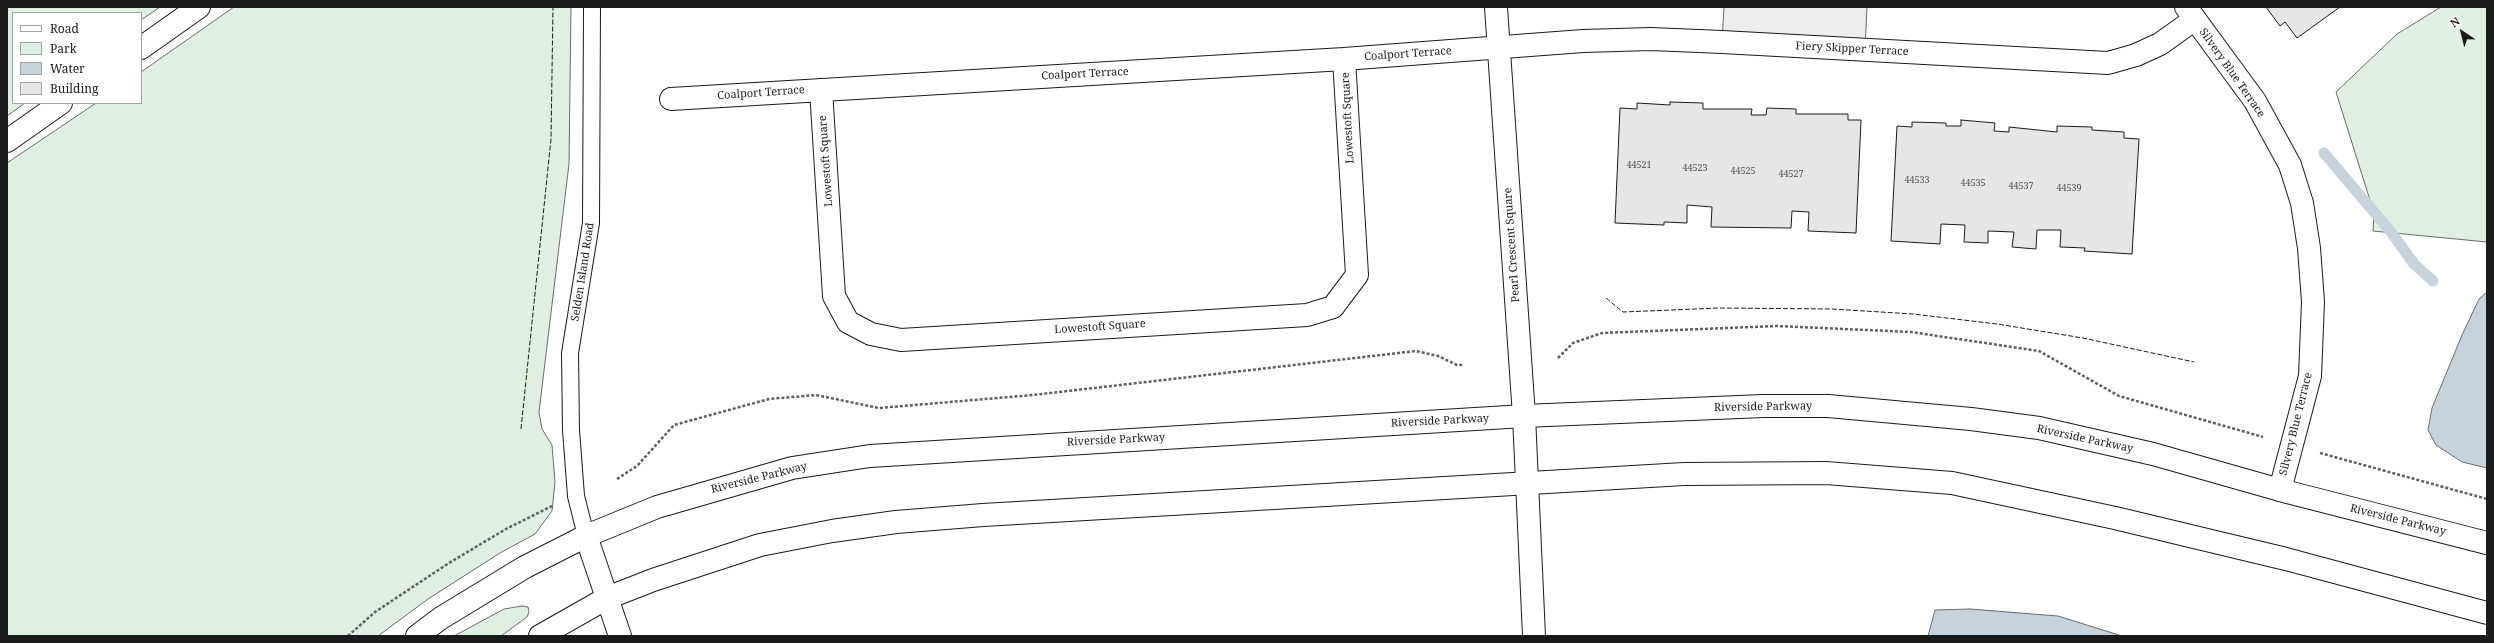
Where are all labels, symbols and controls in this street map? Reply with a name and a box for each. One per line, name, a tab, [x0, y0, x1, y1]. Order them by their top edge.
legend	[12, 12, 142, 104]
north arrow	[2442, 12, 2482, 52]
text: N	[2447, 13, 2463, 30]
text: Road	[50, 20, 79, 37]
street label: Silvery Blue Terrace	[2196, 26, 2268, 120]
street label: Fiery Skipper Terrace	[1795, 39, 1909, 59]
text: Park	[50, 40, 77, 57]
street label: Coalport Terrace	[1364, 44, 1452, 64]
text: Water	[50, 60, 85, 77]
street label: Coalport Terrace	[1041, 65, 1129, 83]
street label: Lowestoft Square	[1339, 72, 1357, 164]
text: Building	[50, 80, 98, 97]
street label: Coalport Terrace	[717, 83, 805, 103]
street label: Lowestoft Square	[816, 115, 836, 207]
house number: 44521	[1626, 160, 1652, 170]
house number: 44523	[1682, 163, 1708, 173]
house number: 44525	[1730, 166, 1756, 176]
house number: 44527	[1778, 169, 1804, 179]
house number: 44533	[1904, 175, 1930, 185]
house number: 44535	[1960, 178, 1986, 188]
house number: 44537	[2008, 181, 2034, 191]
house number: 44539	[2056, 183, 2082, 193]
street label: Pearl Crescent Square	[1501, 187, 1523, 303]
street label: Selden Island Road	[569, 222, 597, 322]
street label: Lowestoft Square	[1054, 317, 1146, 337]
street label: Silvery Blue Terrace	[2277, 371, 2315, 477]
street label: Riverside Parkway	[1714, 400, 1812, 414]
street label: Riverside Parkway	[1391, 412, 1489, 430]
street label: Riverside Parkway	[2036, 422, 2134, 456]
street label: Riverside Parkway	[1067, 431, 1165, 449]
street label: Riverside Parkway	[710, 460, 808, 496]
street label: Riverside Parkway	[2349, 502, 2447, 538]

